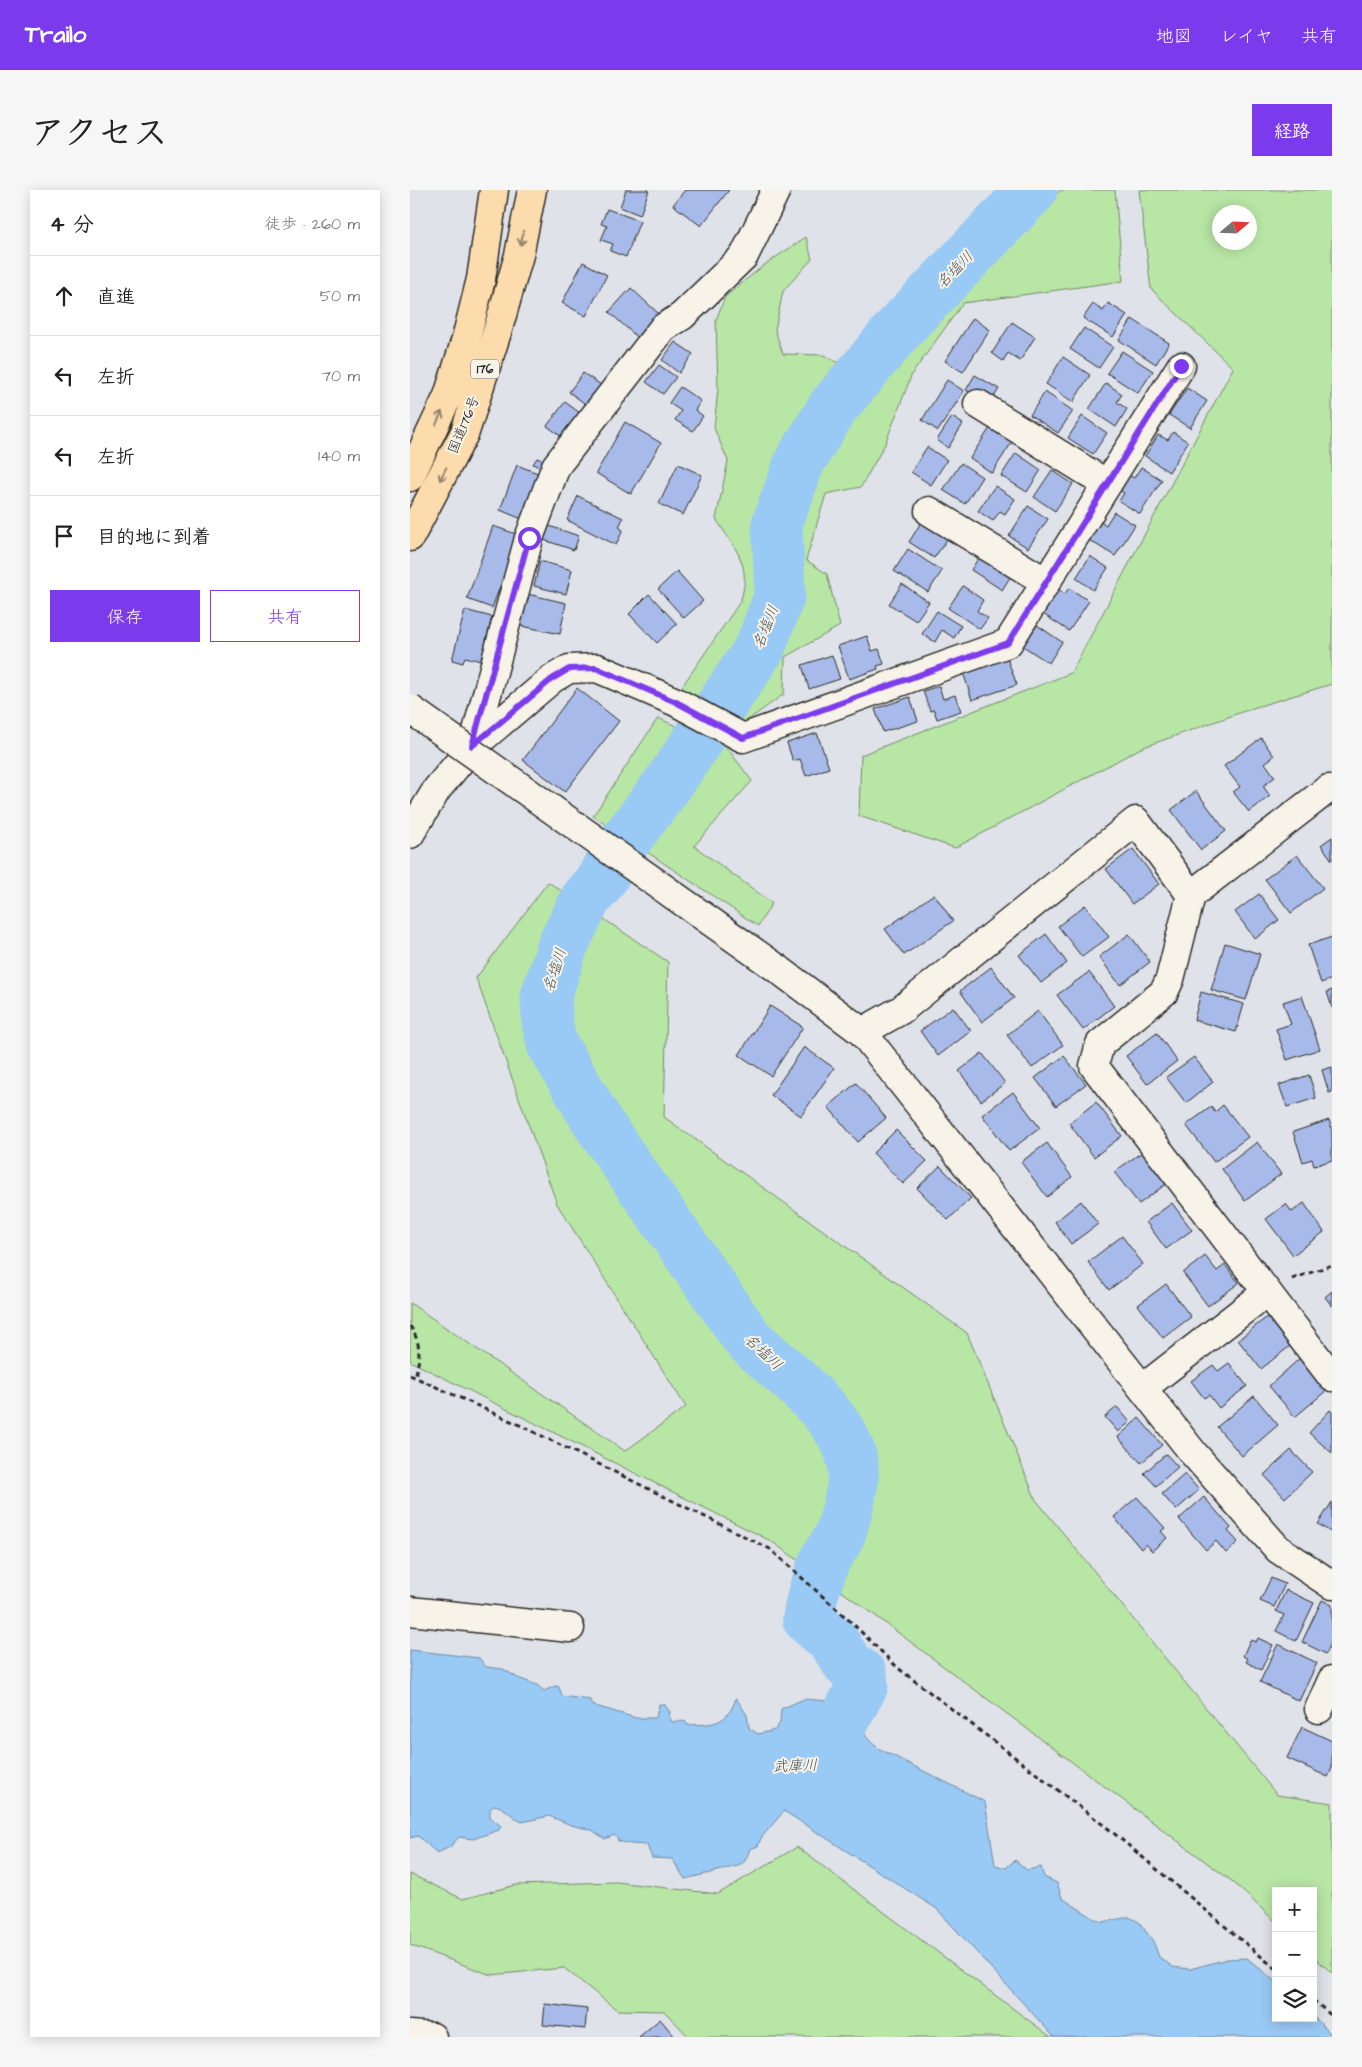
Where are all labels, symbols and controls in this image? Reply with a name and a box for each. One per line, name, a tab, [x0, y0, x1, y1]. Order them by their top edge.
text: Trailo	[25, 18, 86, 52]
text: 地図	[1156, 24, 1192, 49]
text: レイヤ	[1220, 24, 1273, 49]
text: 共有	[1301, 24, 1337, 49]
button: 経路	[1252, 104, 1332, 156]
text: アクセス	[30, 109, 168, 158]
north arrow	[1212, 205, 1257, 250]
text: 4 分	[50, 210, 94, 239]
text: 徒歩 · 260 m	[265, 213, 360, 235]
one-way arrow	[517, 229, 527, 245]
water label: 名塩川	[932, 247, 978, 293]
icon: ahead	[50, 282, 78, 310]
text: 直進	[97, 284, 135, 311]
text: 50 m	[320, 285, 360, 307]
route end	[1170, 355, 1193, 378]
road number: 176	[471, 360, 499, 378]
icon: left	[50, 362, 78, 390]
text: 左折	[97, 364, 135, 391]
text: 70 m	[321, 365, 360, 387]
street label: 国道176号	[443, 393, 485, 457]
one-way arrow	[434, 411, 444, 426]
icon: left	[50, 442, 78, 470]
text: 左折	[97, 444, 135, 471]
text: 140 m	[318, 445, 360, 467]
one-way arrow	[438, 466, 447, 481]
icon: arrive	[50, 522, 78, 550]
text: 目的地に到着	[97, 524, 211, 551]
route start	[518, 527, 541, 550]
button: 保存	[50, 590, 200, 642]
button: 共有	[210, 590, 360, 642]
water label: 名塩川	[748, 602, 784, 652]
water label: 名塩川	[538, 945, 572, 995]
water label: 名塩川	[739, 1329, 787, 1375]
water label: 武庫川	[772, 1755, 818, 1777]
map controls	[1272, 1887, 1317, 2022]
button: +	[1272, 1887, 1317, 1932]
button: −	[1272, 1932, 1317, 1977]
button: layers	[1272, 1977, 1317, 2022]

